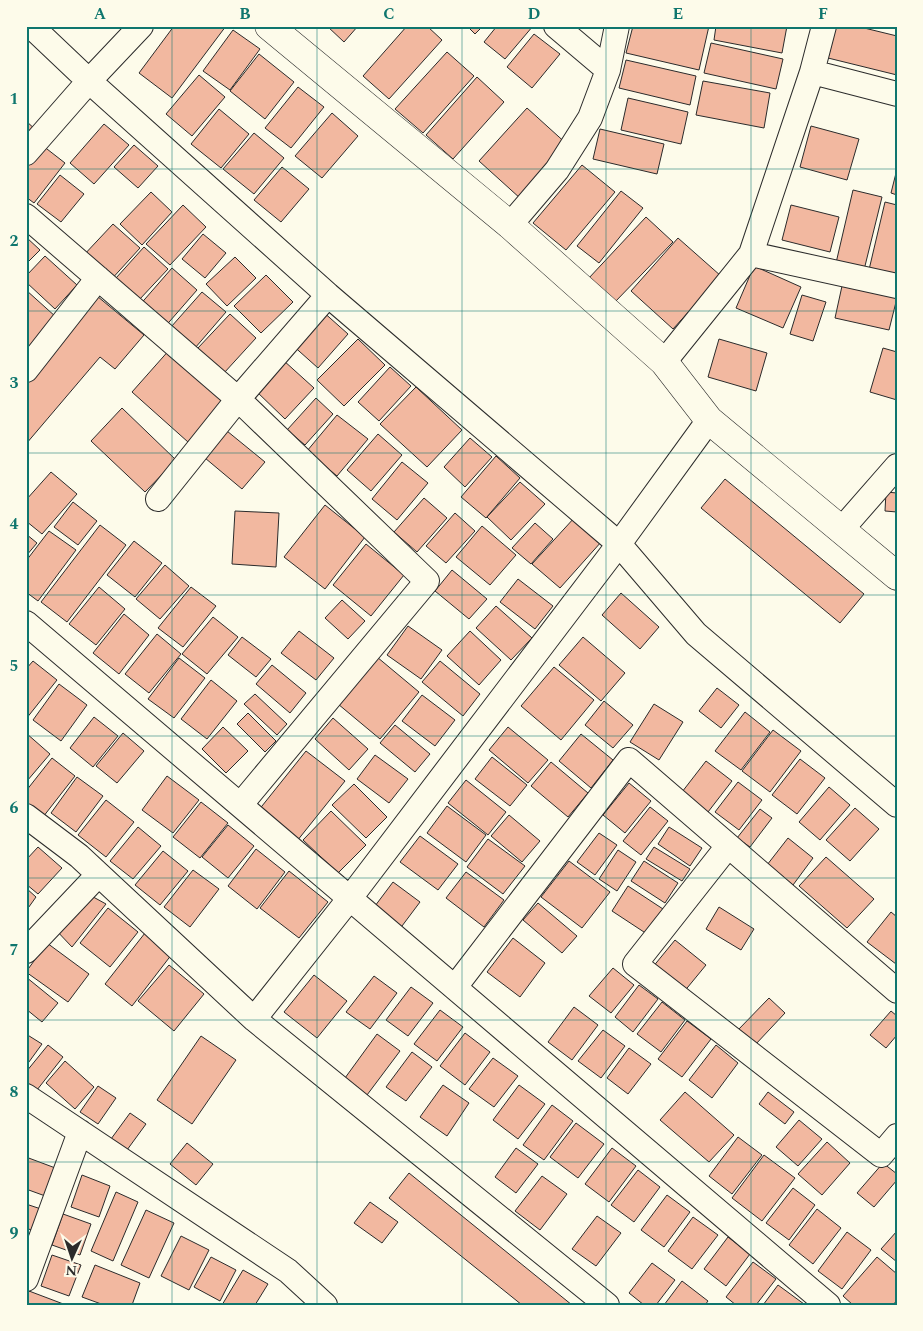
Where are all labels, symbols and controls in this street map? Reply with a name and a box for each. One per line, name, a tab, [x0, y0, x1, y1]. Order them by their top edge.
text: A	[94, 2, 107, 26]
text: B	[239, 2, 251, 26]
text: C	[383, 2, 395, 26]
text: D	[528, 2, 541, 26]
text: E	[673, 2, 683, 26]
text: F	[818, 2, 828, 26]
text: 1	[10, 87, 18, 111]
text: 2	[10, 229, 19, 253]
text: 3	[10, 371, 19, 395]
text: 4	[10, 512, 19, 536]
text: 5	[10, 654, 18, 678]
text: 6	[10, 796, 19, 820]
text: 7	[10, 938, 19, 962]
text: 8	[10, 1080, 19, 1104]
text: 9	[10, 1221, 19, 1245]
north arrow	[48, 1234, 98, 1284]
text: N	[65, 1260, 78, 1281]

